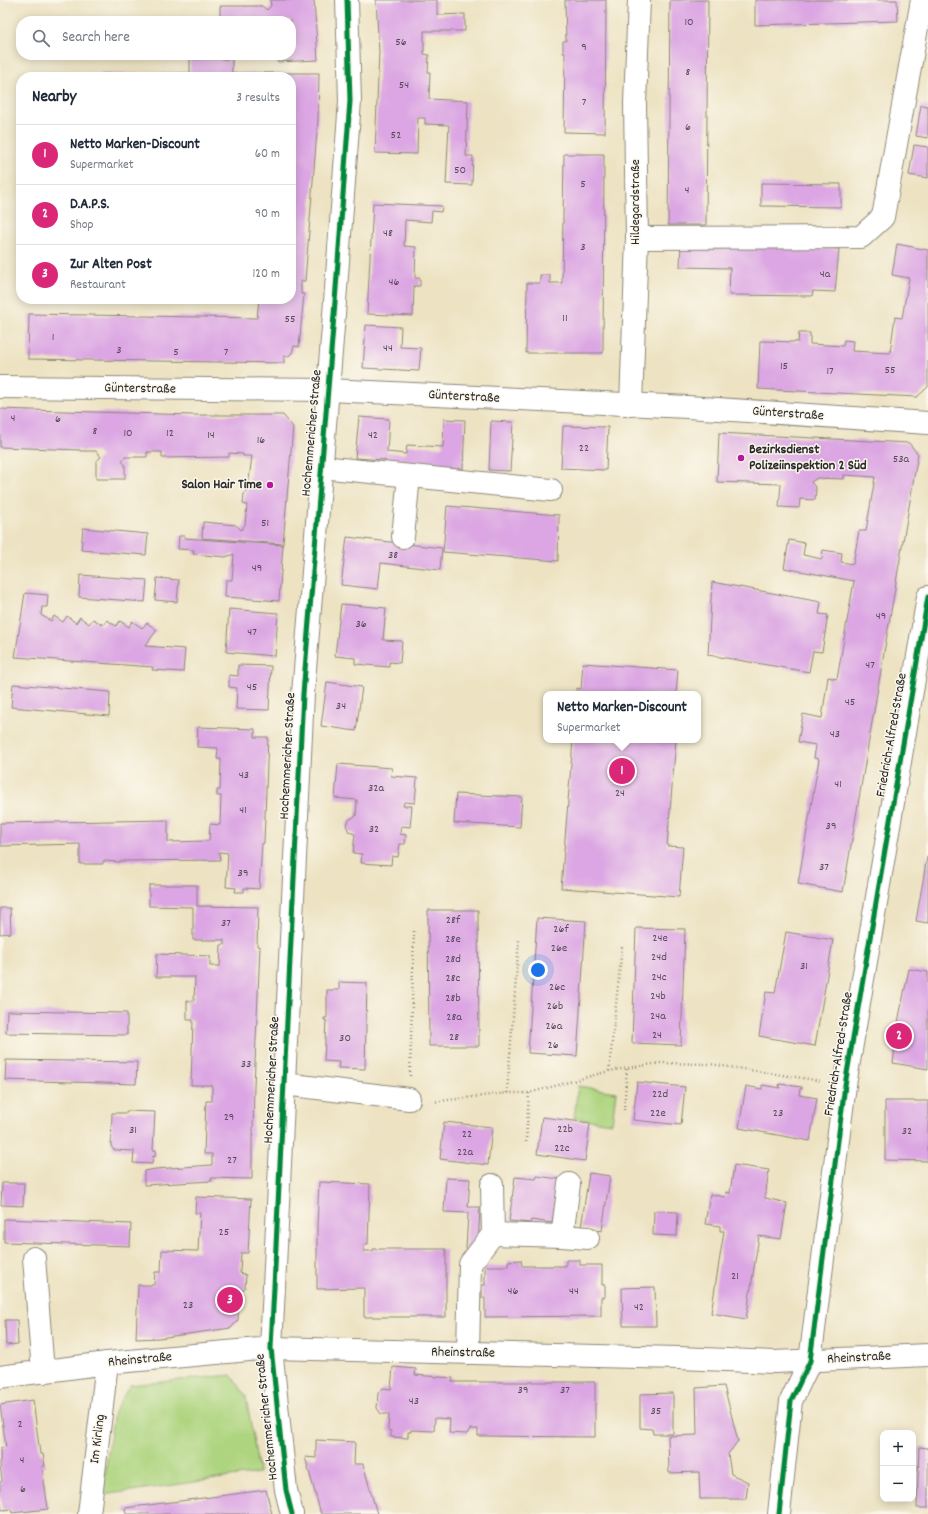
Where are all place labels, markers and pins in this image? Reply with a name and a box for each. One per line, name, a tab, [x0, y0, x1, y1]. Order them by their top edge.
place label: Bezirksdienst Polizeiinspektion 2 Süd	[749, 440, 867, 476]
marker: Bezirksdienst Polizeiinspektion 2 Süd	[736, 453, 746, 463]
place label: Salon Hair Time	[181, 475, 262, 495]
marker: Salon Hair Time	[265, 480, 275, 490]
pin: 1	[609, 756, 635, 786]
pin: 2	[886, 1021, 912, 1051]
pin: 3	[217, 1285, 243, 1315]

